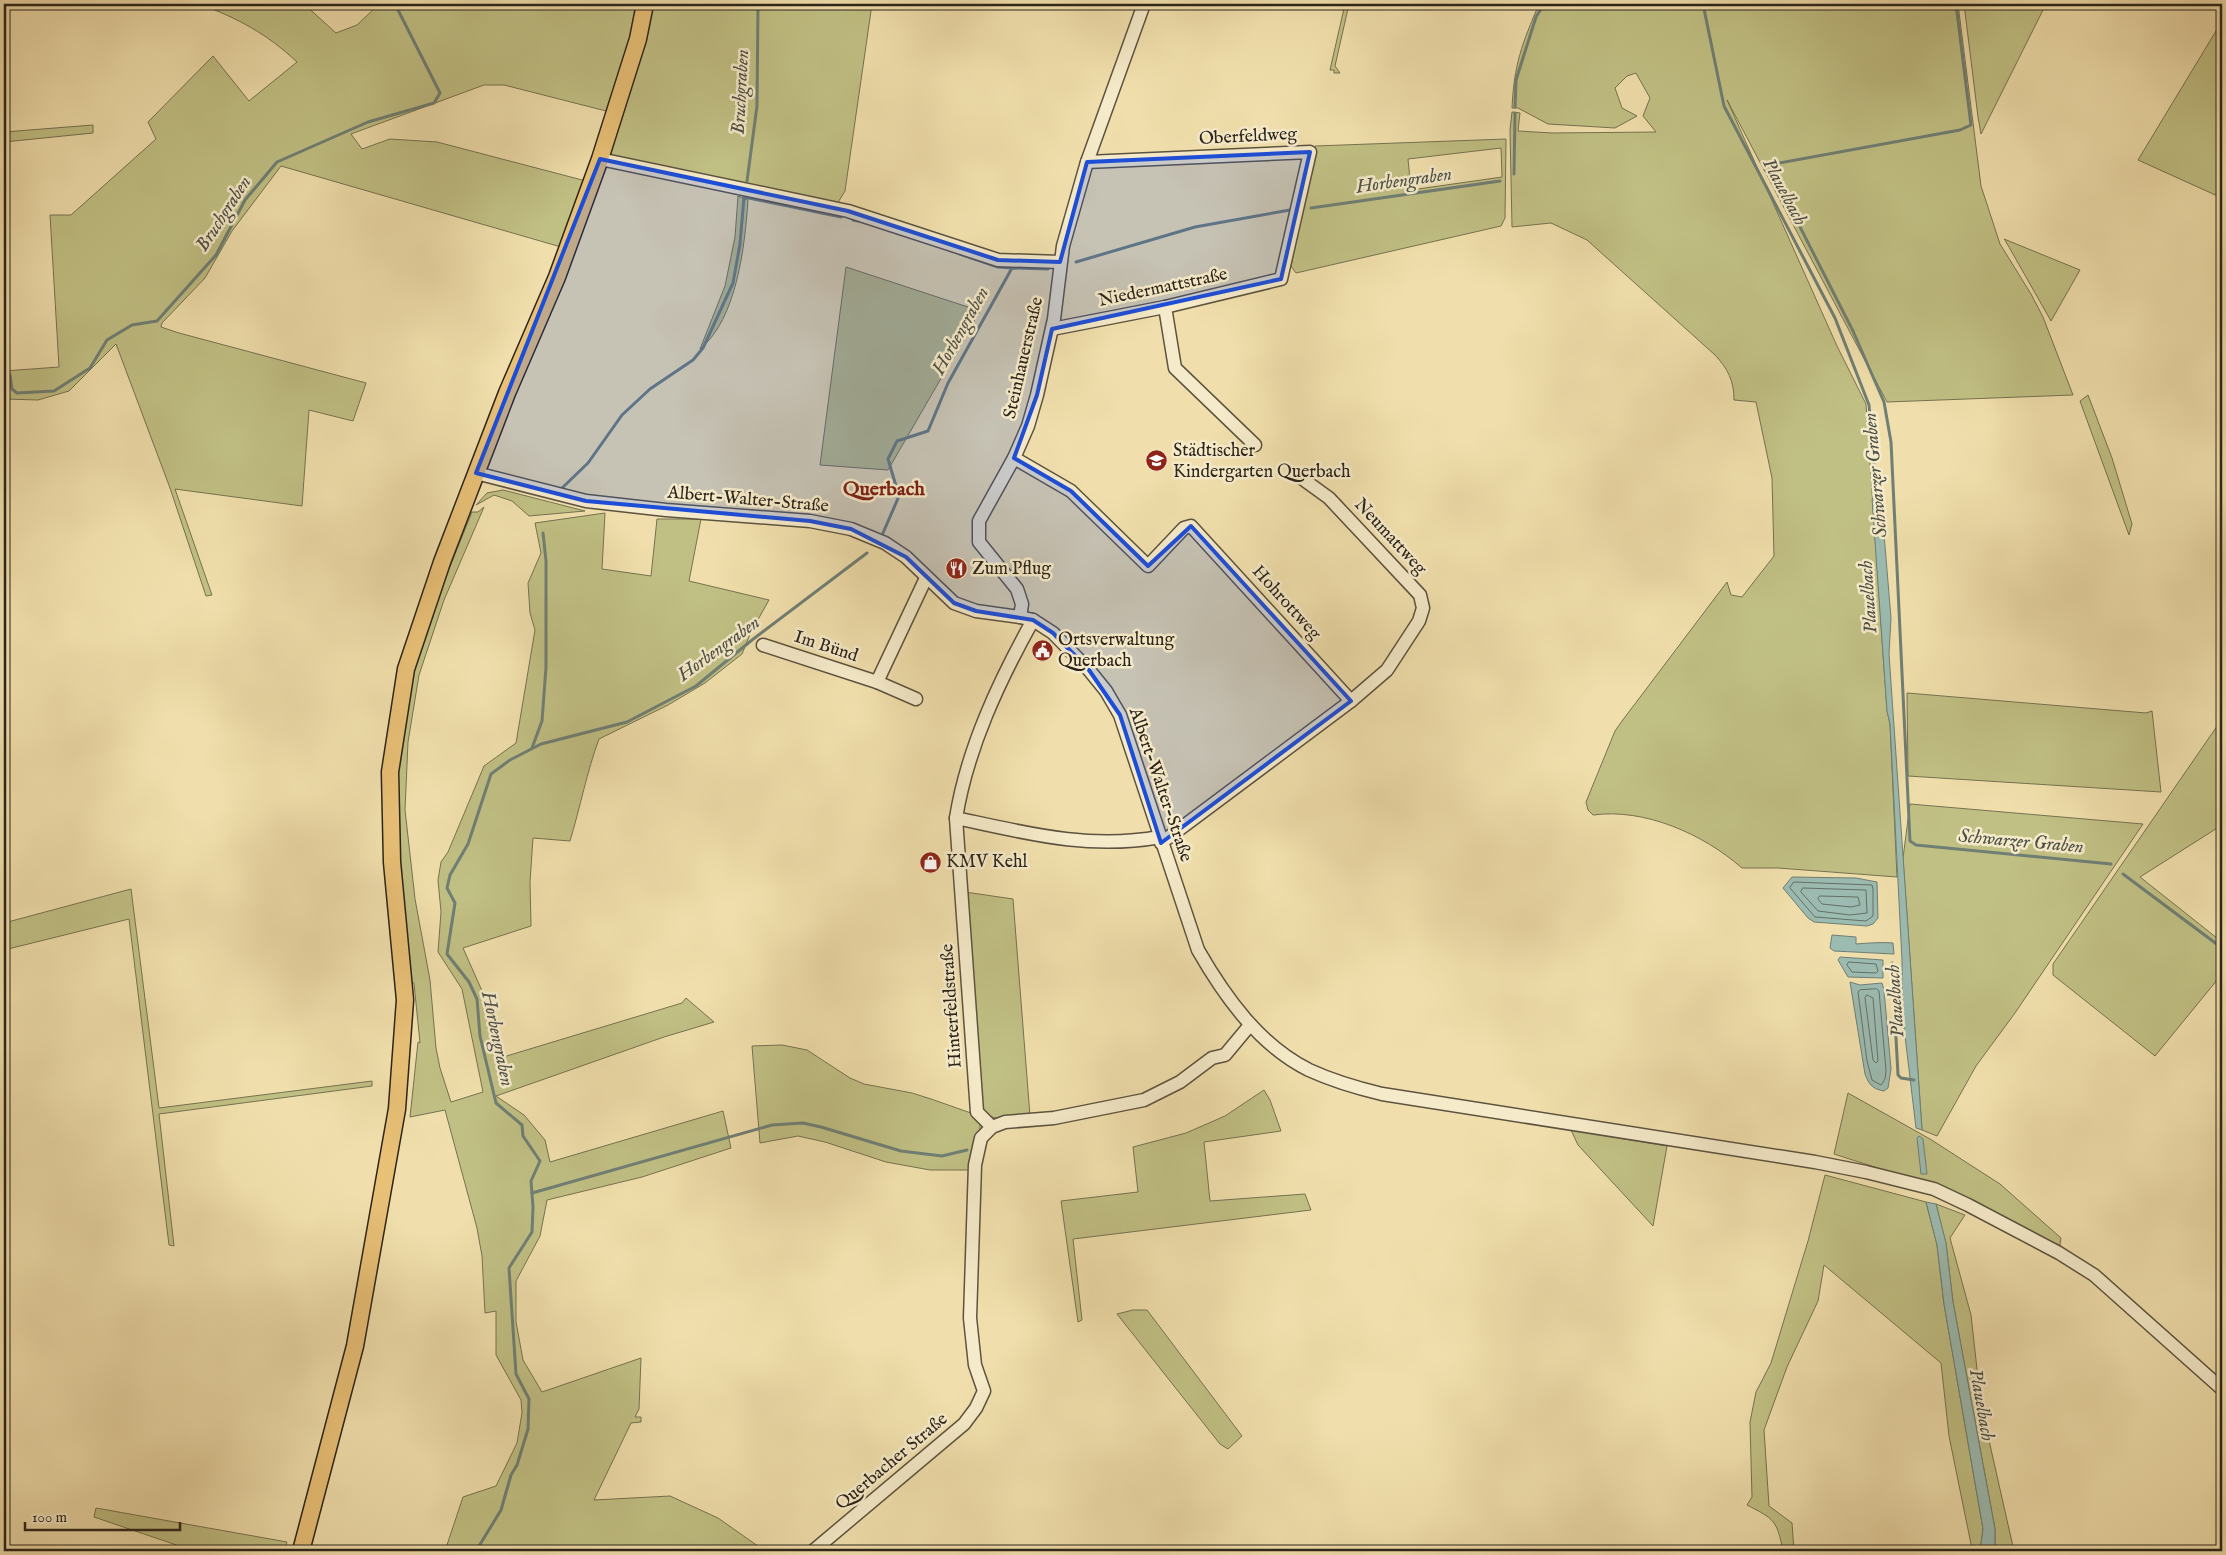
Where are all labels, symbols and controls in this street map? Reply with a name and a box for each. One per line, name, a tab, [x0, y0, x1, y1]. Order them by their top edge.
water label: Bruchgraben	[727, 49, 755, 135]
street label: Oberfeldweg	[1198, 123, 1298, 151]
water label: Plauelbach	[1756, 154, 1812, 230]
water label: Horbengraben	[1354, 162, 1454, 200]
water label: Bruchgraben	[191, 172, 257, 256]
street label: Niedermattstraße	[1096, 263, 1230, 313]
water label: Horbengraben	[927, 283, 995, 380]
street label: Steinhauerstraße	[999, 295, 1049, 421]
water label: Schwarzer Graben	[1859, 411, 1893, 539]
place label: Städtischer Kindergarten Querbach	[1173, 440, 1351, 484]
school or university icon: Städtischer Kindergarten Querbach	[1145, 449, 1169, 473]
district label: Querbach	[843, 477, 925, 502]
street label: Albert-Walter-Straße	[665, 481, 830, 518]
street label: Neumattweg	[1349, 494, 1431, 580]
restaurant icon: Zum Pflug	[944, 557, 968, 581]
place label: Zum Pflug	[972, 558, 1051, 581]
water label: Plauelbach	[1854, 560, 1884, 634]
street label: Hohrottweg	[1246, 561, 1326, 645]
water label: Horbengraben	[672, 611, 765, 688]
street label: Im Bünd	[791, 626, 861, 668]
place label: Ortsverwaltung Querbach	[1058, 629, 1174, 673]
public building icon: Ortsverwaltung Querbach	[1030, 638, 1054, 662]
street label: Albert-Walter-Straße	[1122, 704, 1197, 865]
water label: Schwarzer Graben	[1957, 825, 2085, 859]
shop icon: KMV Kehl	[918, 850, 942, 874]
place label: KMV Kehl	[946, 851, 1028, 874]
street label: Hinterfeldstraße	[936, 943, 968, 1069]
water label: Plauelbach	[1881, 964, 1911, 1038]
water label: Horbengraben	[475, 988, 519, 1089]
water label: Plauelbach	[1963, 1367, 1999, 1443]
street label: Querbacher Straße	[831, 1408, 953, 1516]
scale bar	[25, 1500, 180, 1532]
text: 100 m	[32, 1508, 68, 1527]

